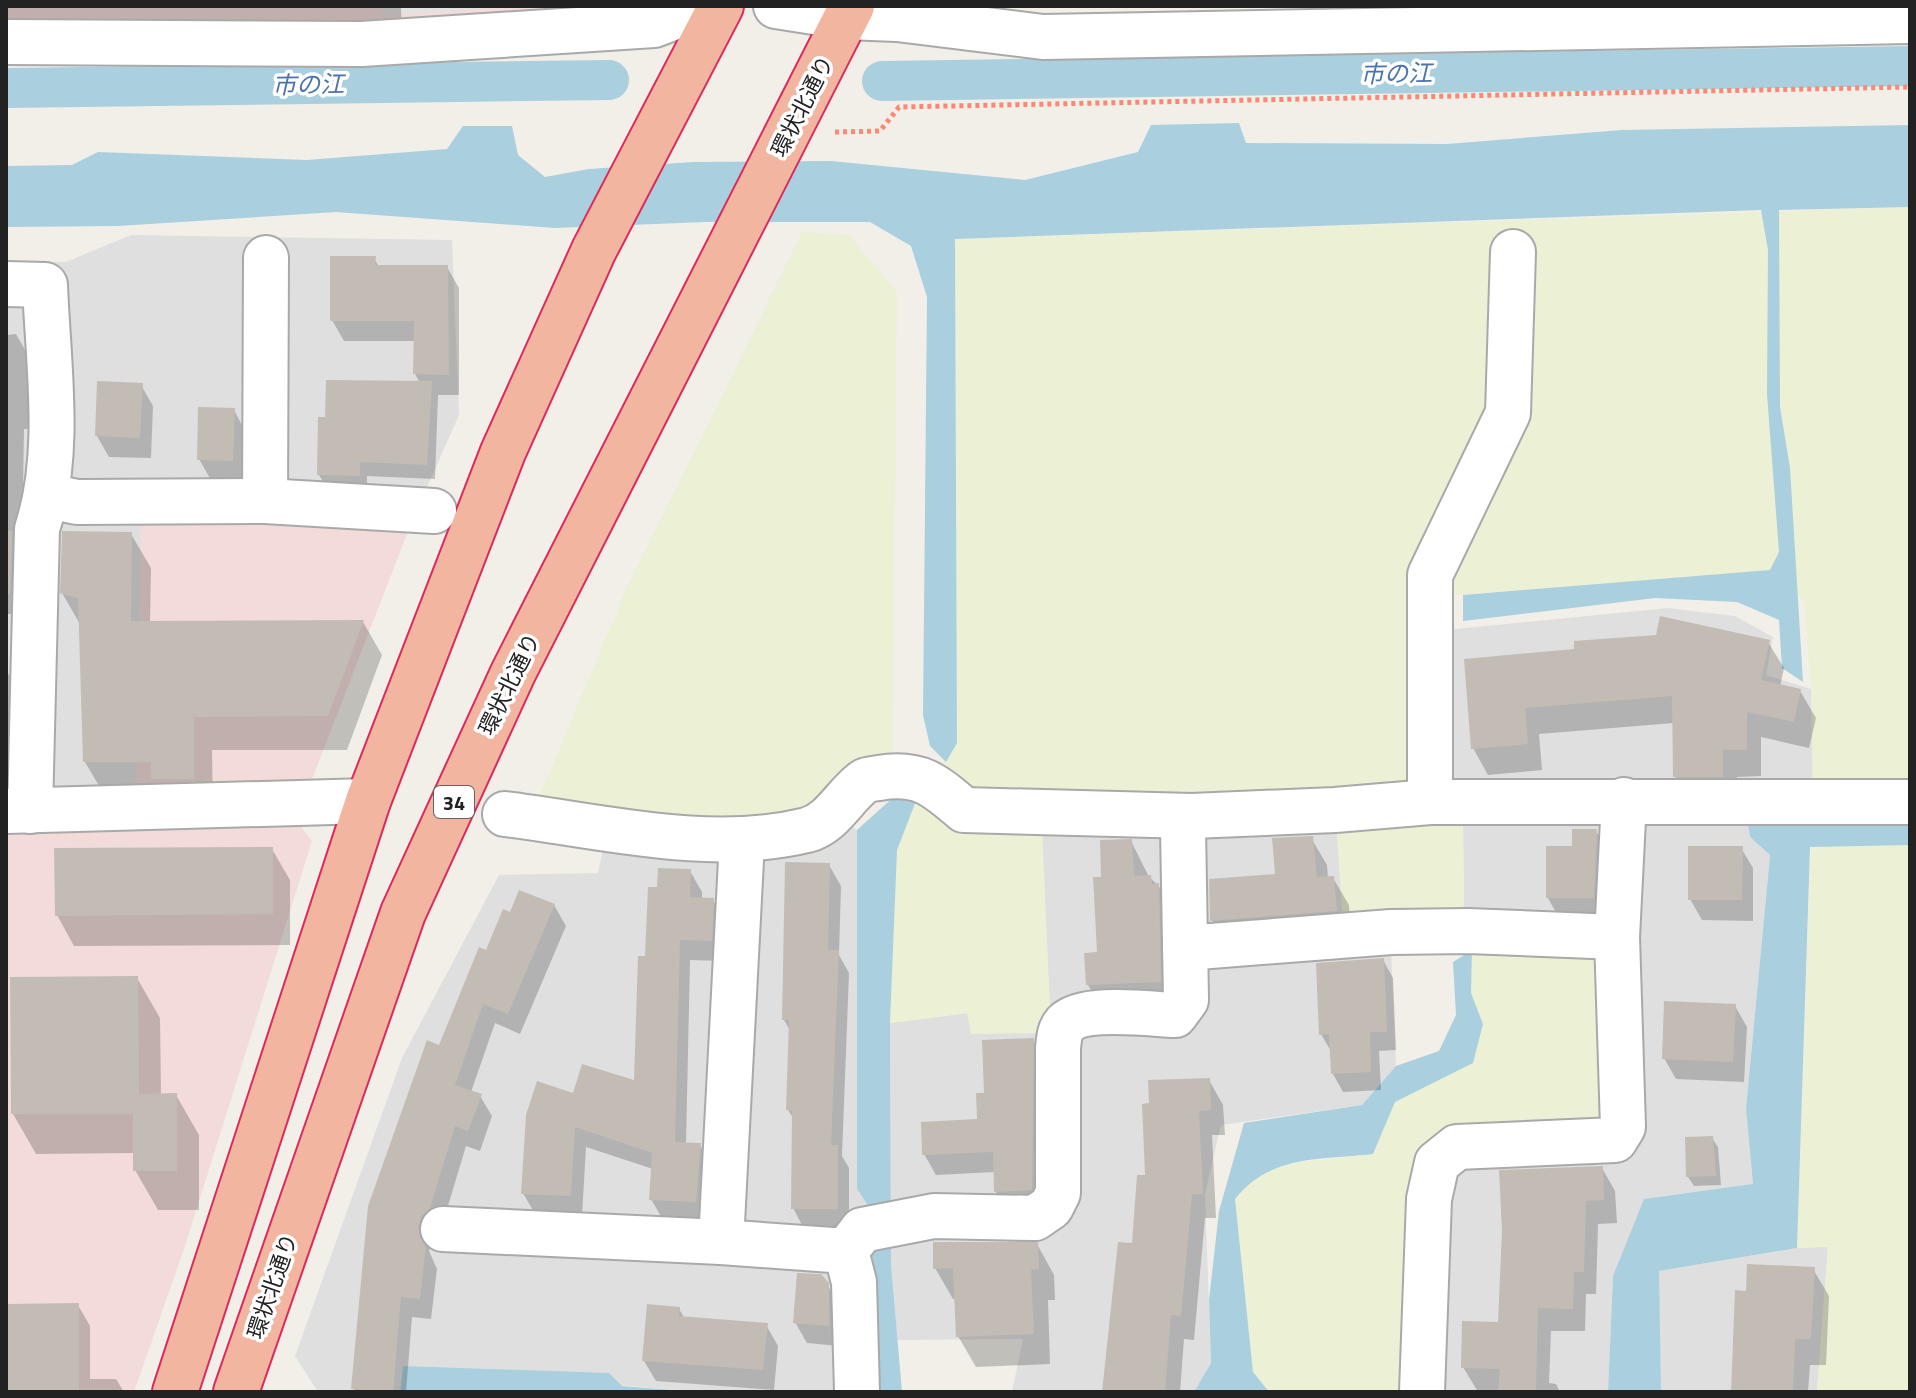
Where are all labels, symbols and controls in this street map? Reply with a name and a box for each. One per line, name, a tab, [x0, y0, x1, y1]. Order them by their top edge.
street label: 環状北通り	[762, 49, 842, 163]
water label: 市の江	[1360, 54, 1435, 92]
water label: 市の江	[272, 65, 347, 103]
street label: 環状北通り	[470, 627, 548, 741]
road number: 34	[434, 786, 474, 818]
street label: 環状北通り	[238, 1228, 306, 1344]

